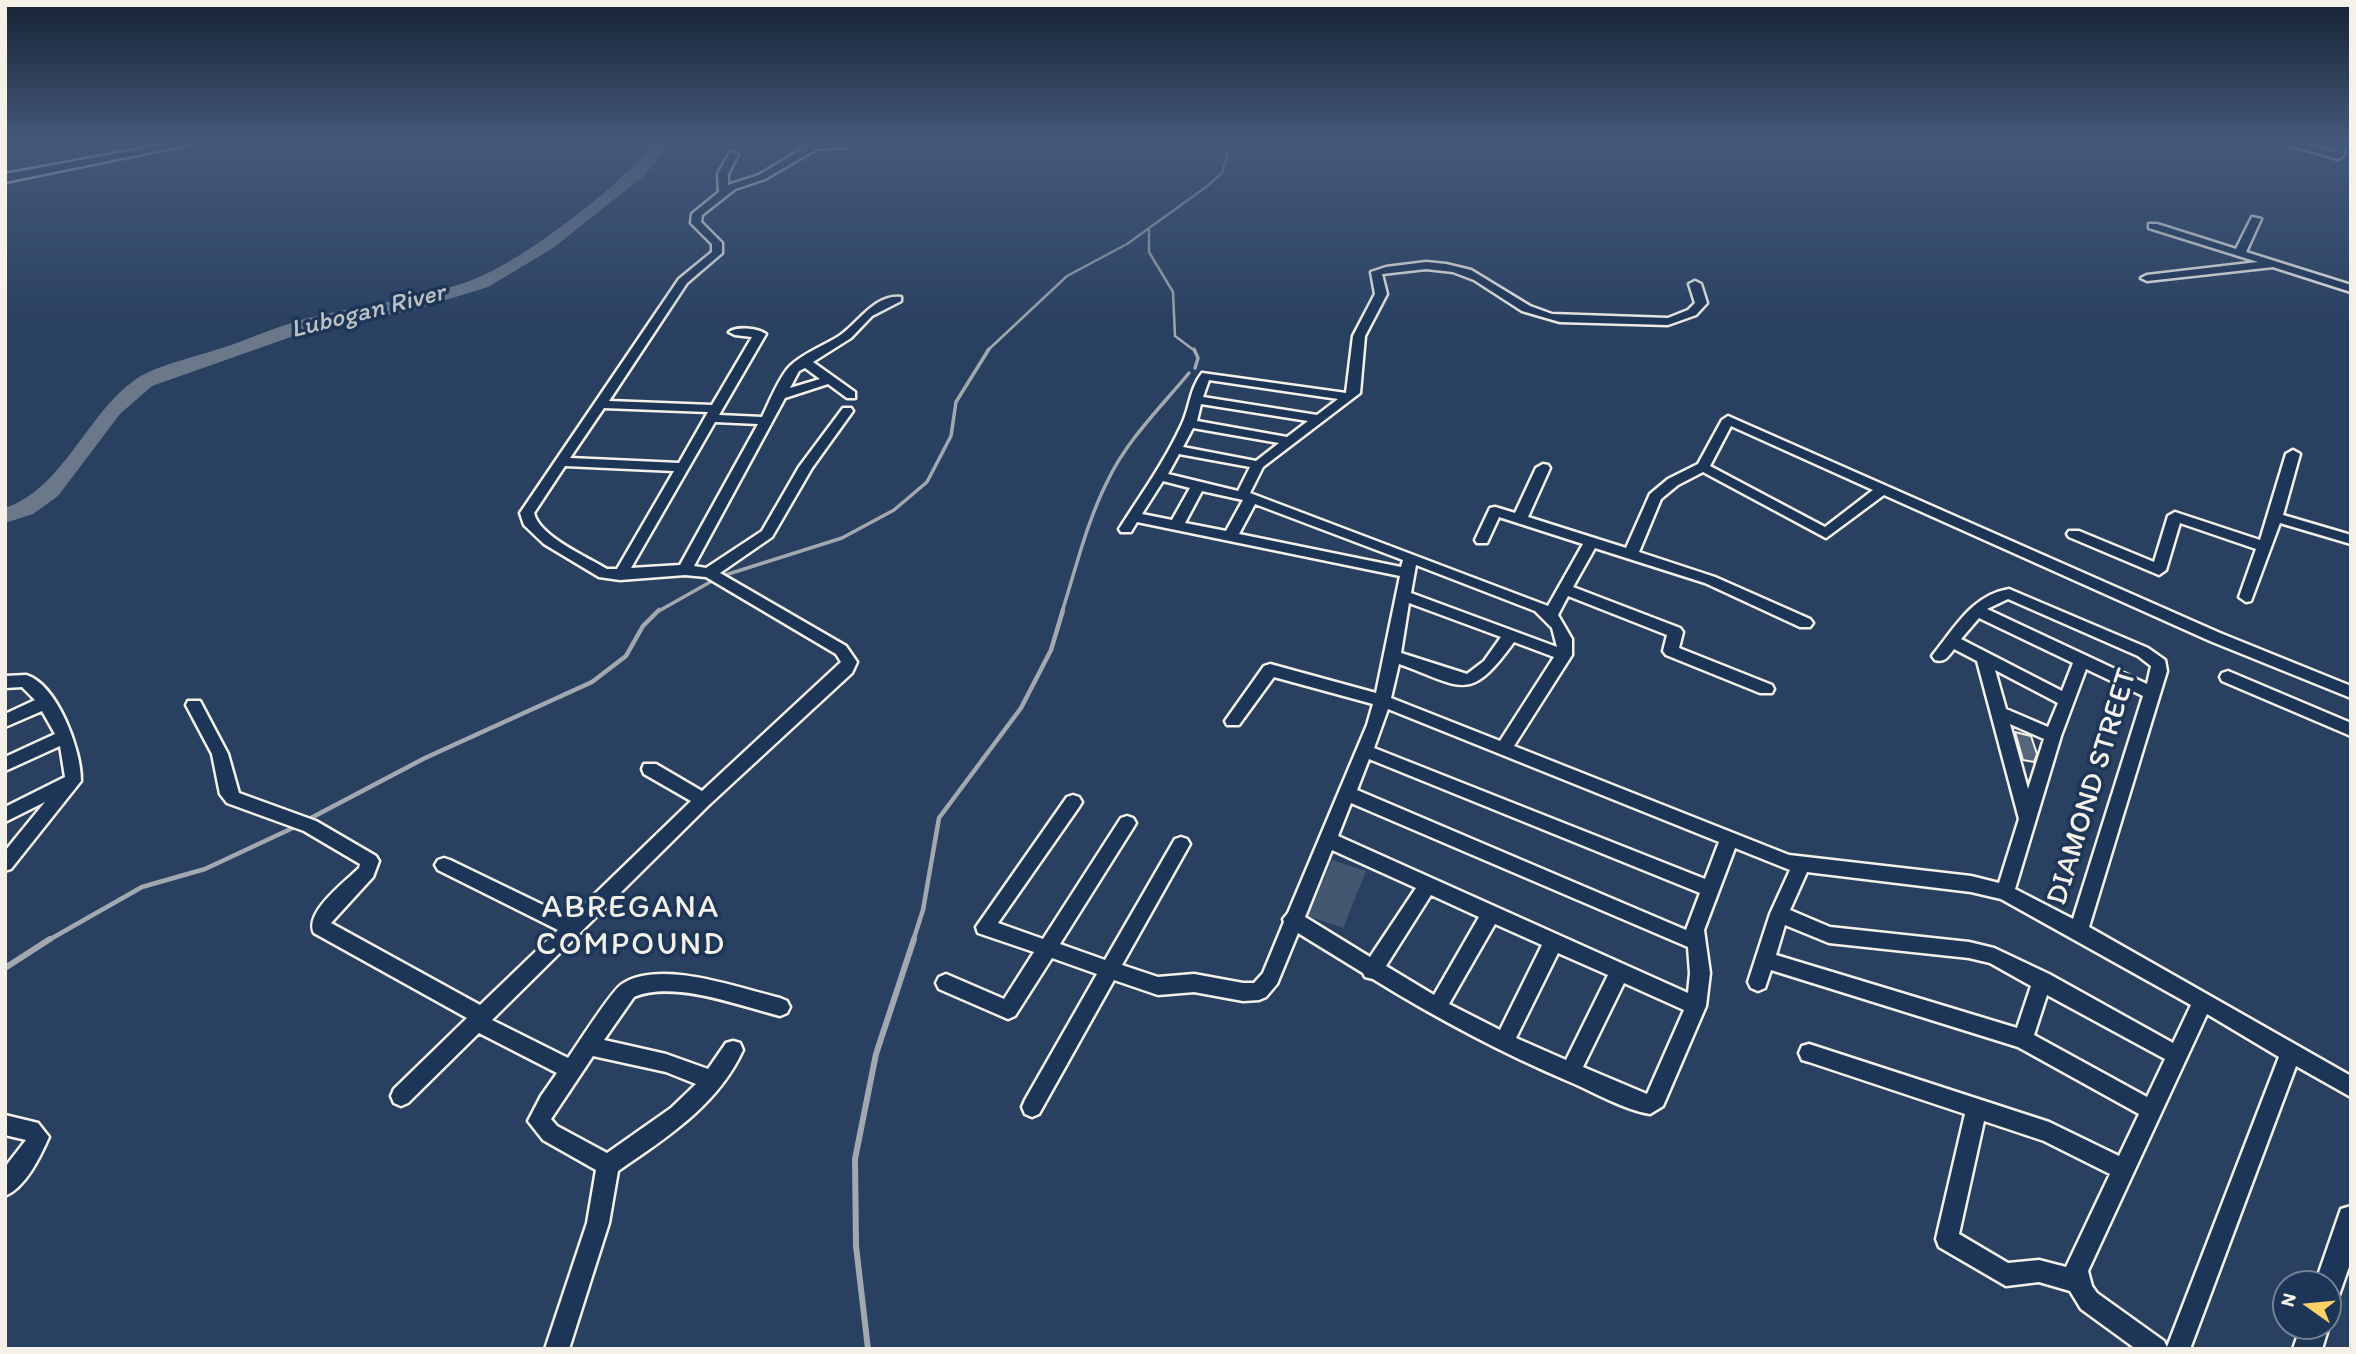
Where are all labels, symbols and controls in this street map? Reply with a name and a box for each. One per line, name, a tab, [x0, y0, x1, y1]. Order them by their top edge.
water label: Lubogan River	[288, 278, 448, 346]
street label: DIAMOND STREET	[2040, 664, 2146, 910]
district label: ABREGANA COMPOUND	[537, 890, 725, 965]
north arrow	[2272, 1270, 2342, 1340]
text: N	[2275, 1291, 2301, 1309]

